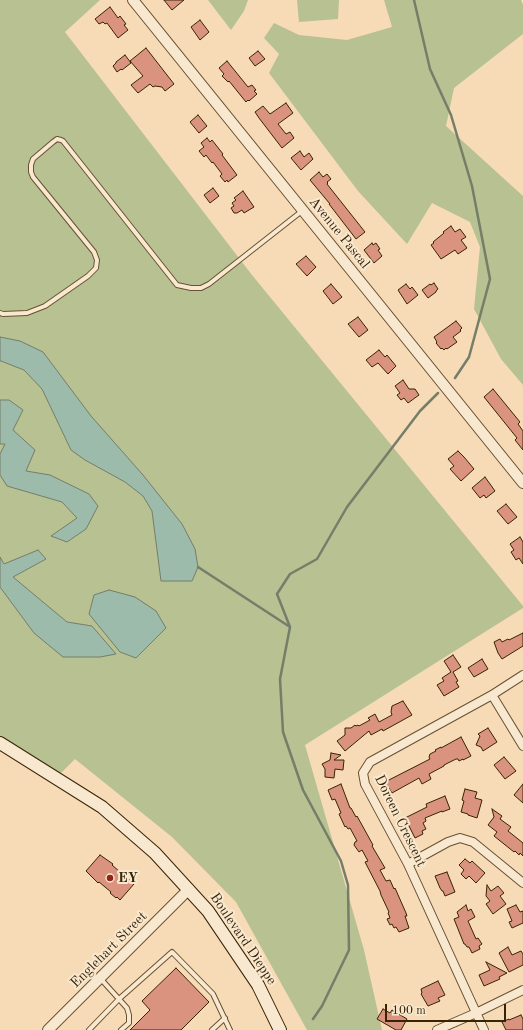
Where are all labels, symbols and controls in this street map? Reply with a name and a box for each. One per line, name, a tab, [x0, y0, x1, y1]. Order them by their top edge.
street label: Avenue Pascal	[305, 194, 373, 272]
street label: Doreen Crescent	[370, 772, 430, 870]
place label: EY	[118, 870, 138, 886]
marker: EY	[105, 873, 115, 883]
street label: Boulevard Dieppe	[206, 890, 280, 988]
street label: Englehart Street	[67, 908, 151, 992]
scale bar	[387, 996, 508, 1022]
text: 100 m	[392, 1005, 426, 1017]

